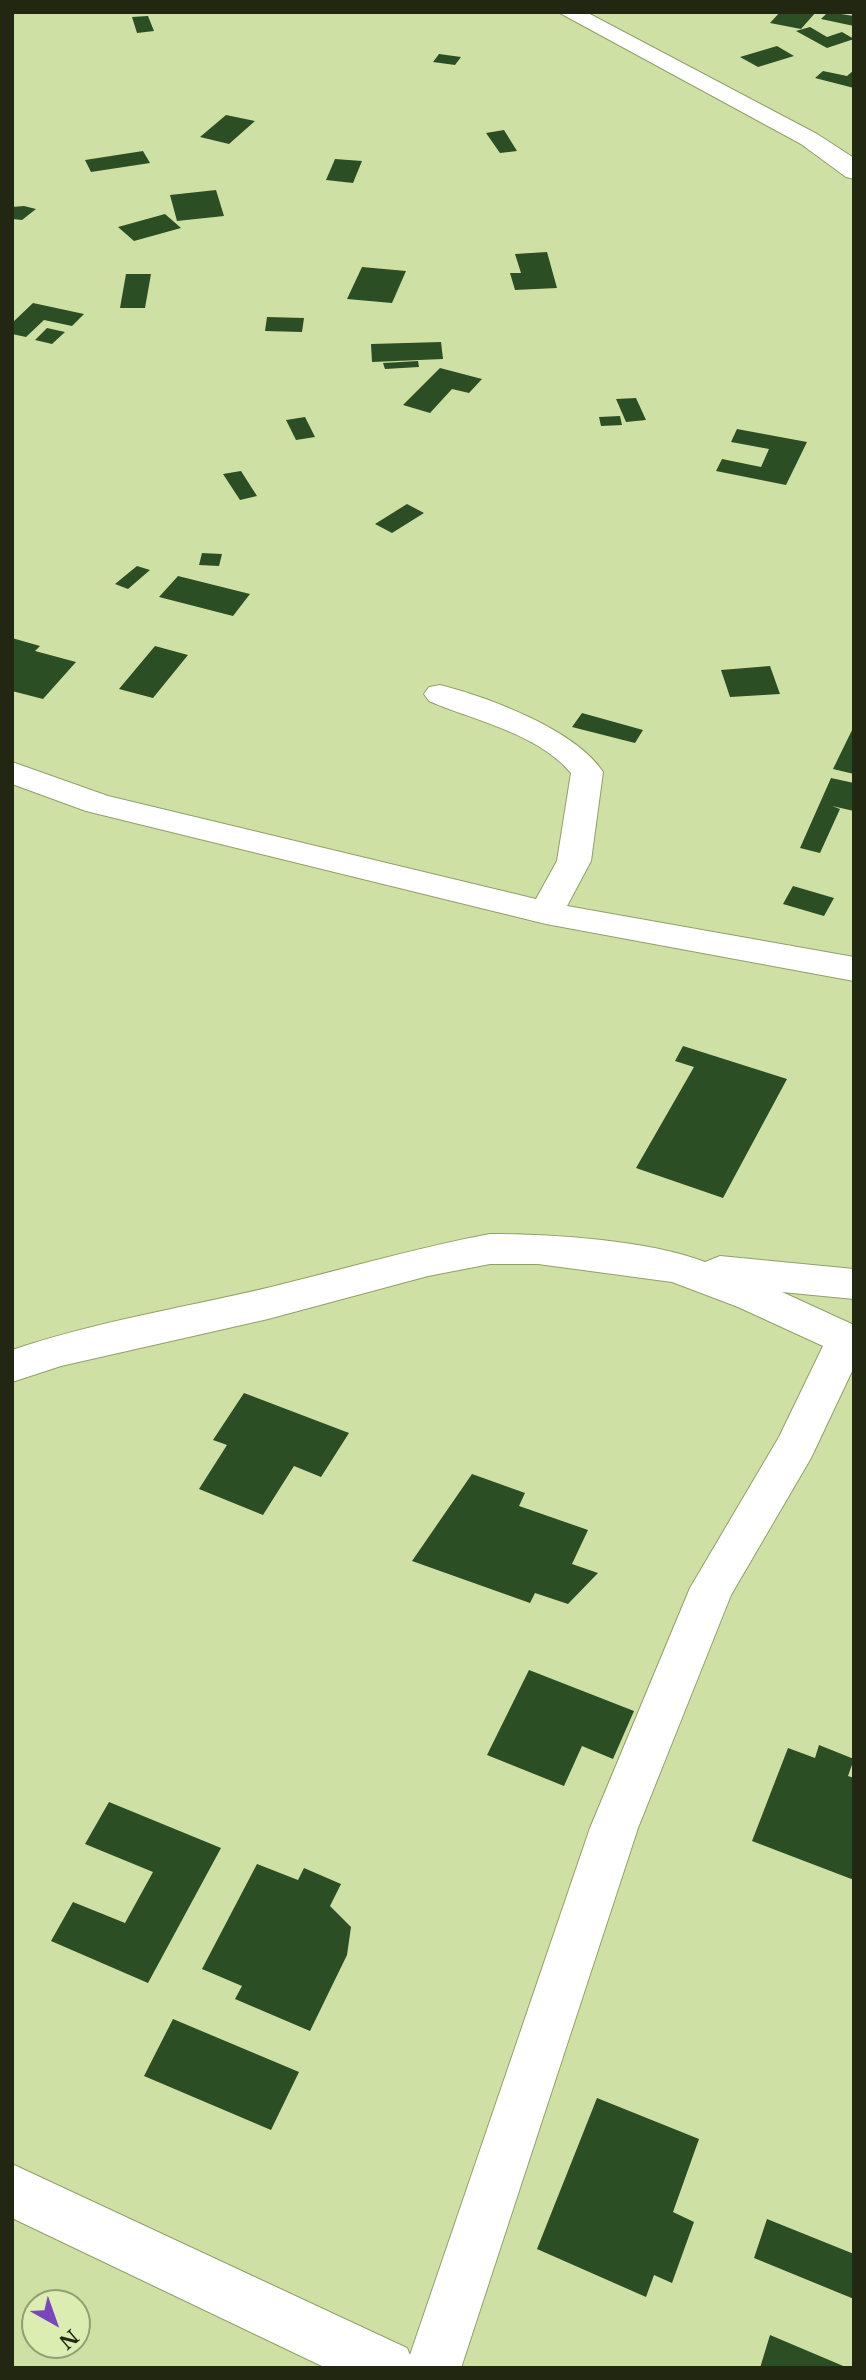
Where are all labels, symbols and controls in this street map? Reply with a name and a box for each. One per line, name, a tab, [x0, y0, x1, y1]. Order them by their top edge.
north arrow	[21, 2289, 91, 2359]
text: N	[54, 2324, 83, 2353]

